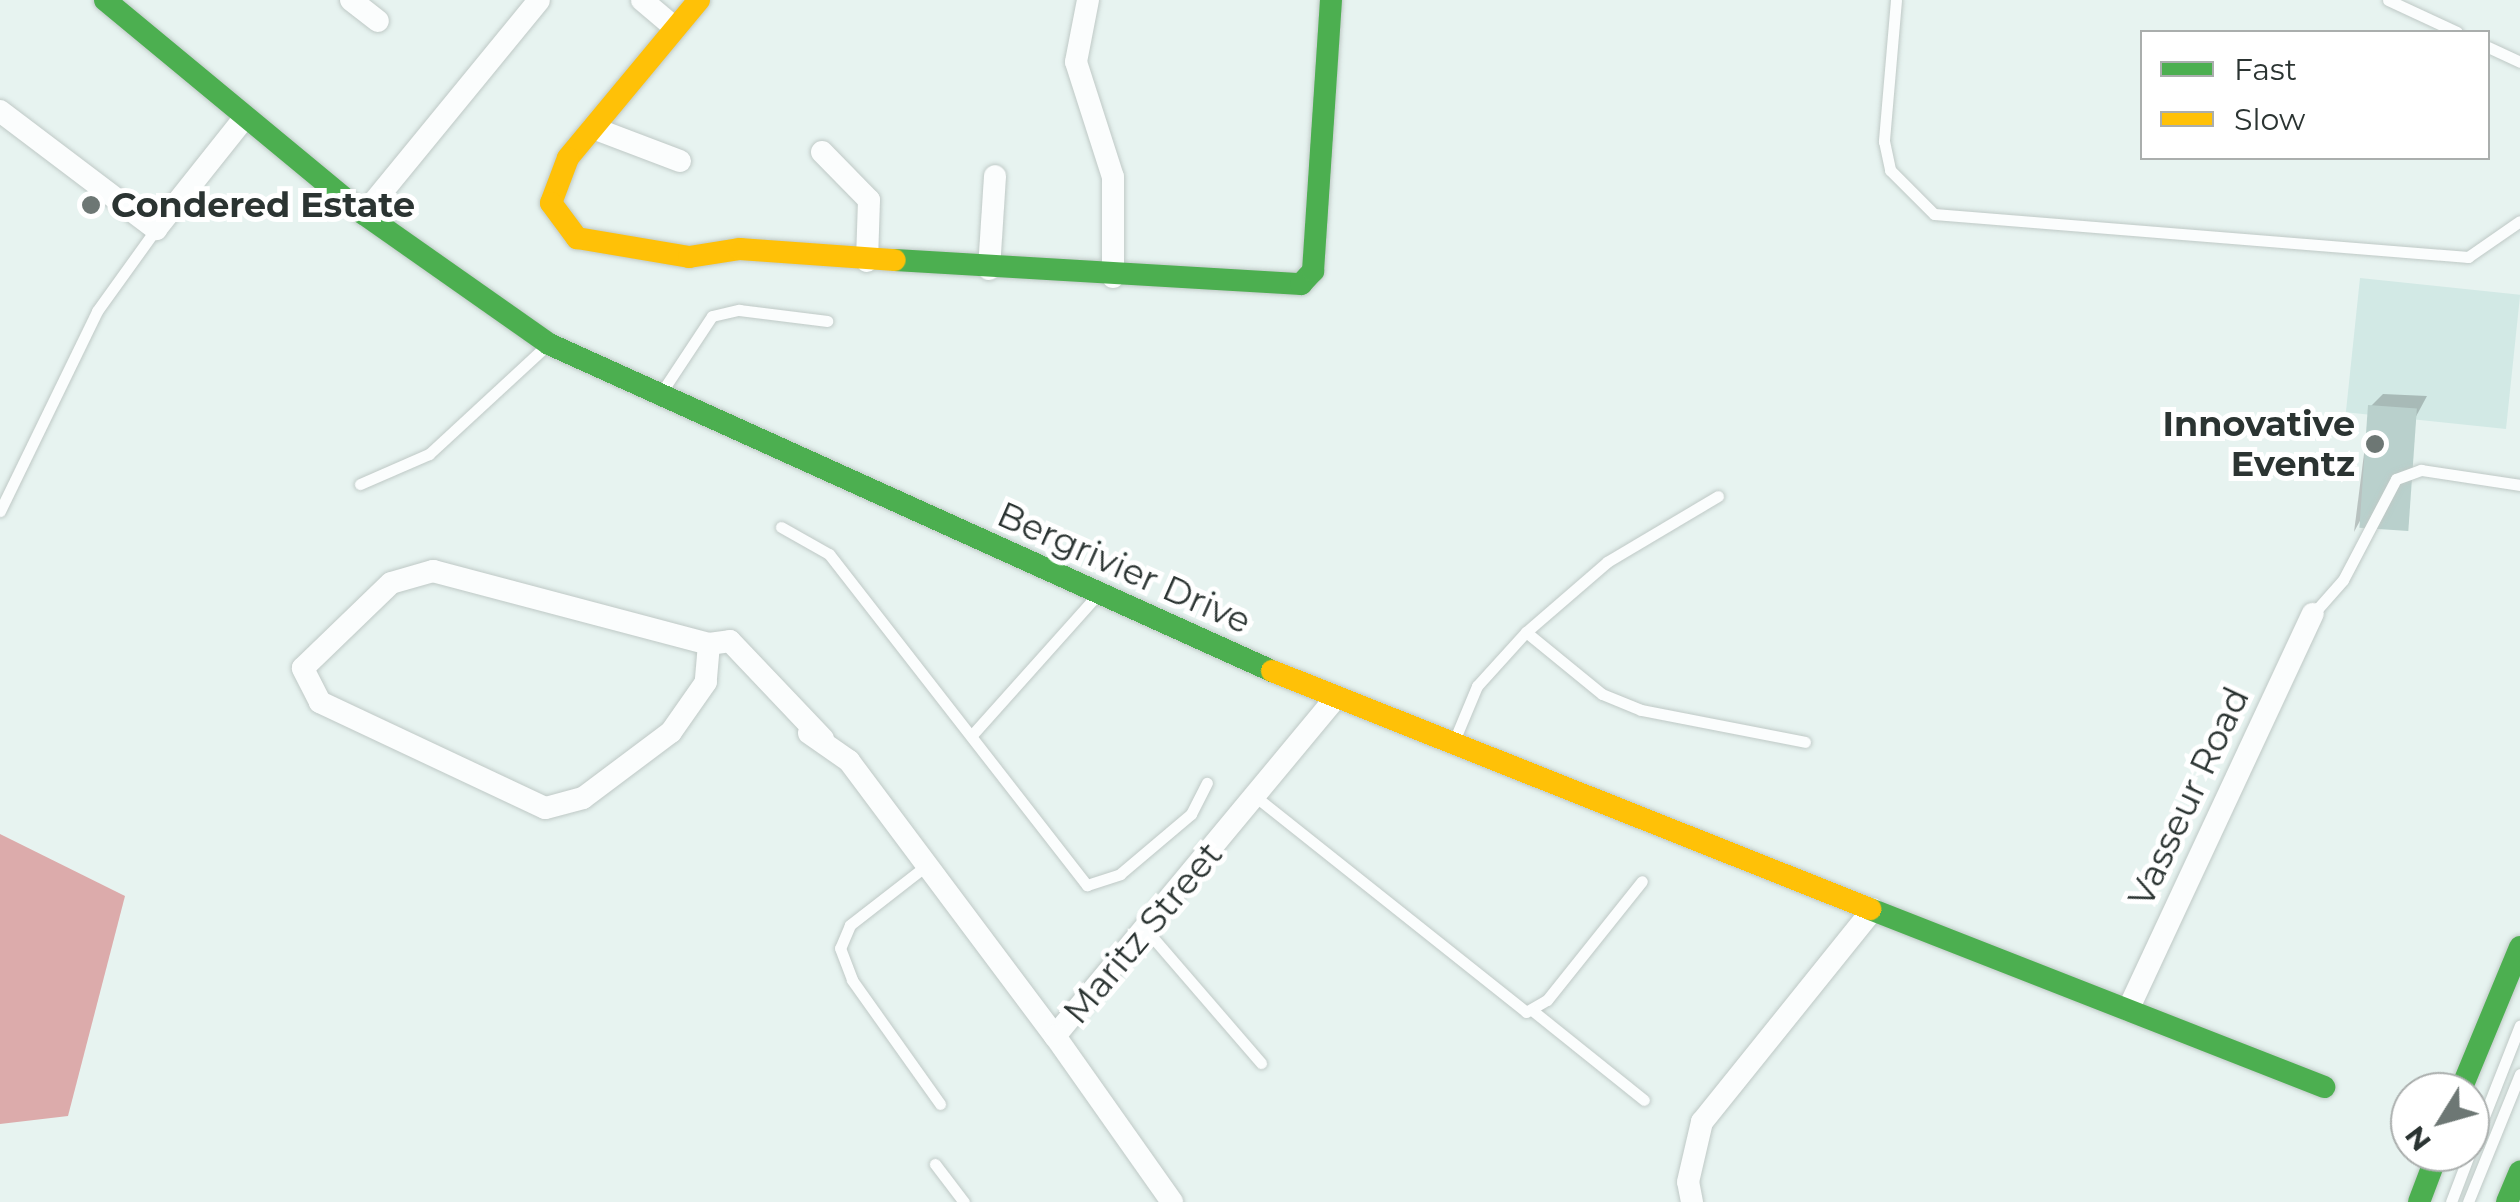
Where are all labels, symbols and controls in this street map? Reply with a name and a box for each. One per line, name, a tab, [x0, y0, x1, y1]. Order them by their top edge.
legend	[2140, 30, 2490, 160]
text: Fast	[2234, 51, 2297, 88]
text: Slow	[2234, 101, 2305, 138]
place label: Condered Estate	[111, 184, 415, 226]
marker: Condered Estate	[80, 194, 102, 216]
place label: Innovative Eventz	[2163, 403, 2355, 485]
marker: Innovative Eventz	[2364, 433, 2386, 455]
street label: Bergrivier Drive	[991, 493, 1257, 643]
street label: Vasseur Road	[2120, 681, 2258, 913]
street label: Maritz Street	[1055, 834, 1231, 1032]
north arrow	[2390, 1072, 2490, 1172]
text: N	[2397, 1120, 2438, 1158]

